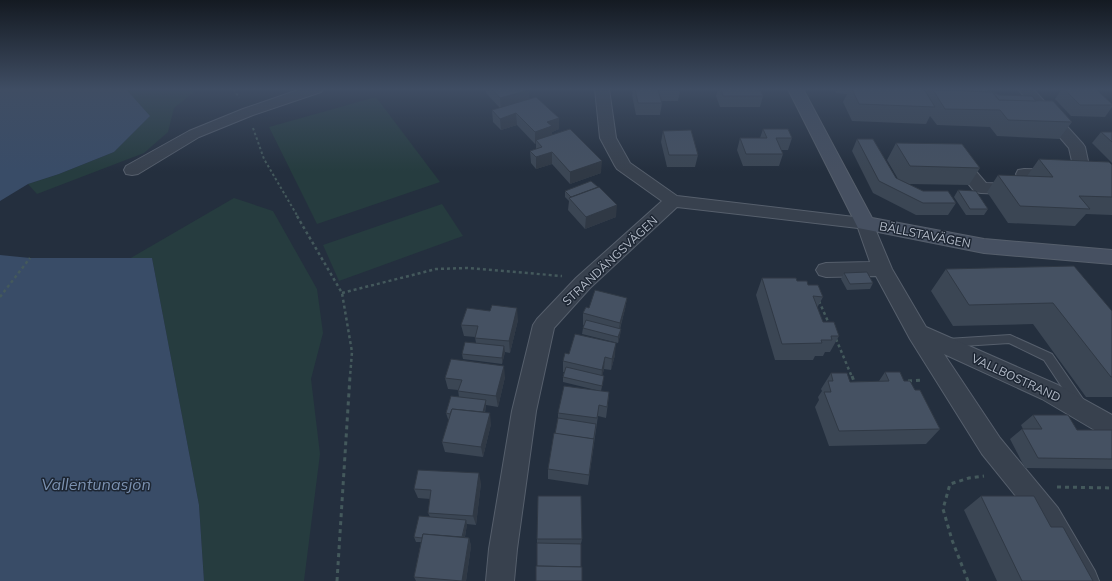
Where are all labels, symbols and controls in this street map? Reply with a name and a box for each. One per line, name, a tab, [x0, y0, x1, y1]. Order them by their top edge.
street label: STRANDÄNGSVÄGEN	[559, 213, 660, 309]
street label: BÄLLSTAVÄGEN	[878, 218, 972, 251]
street label: VALLBOSTRAND	[969, 350, 1063, 405]
water label: Vallentunasjön	[41, 474, 151, 494]

